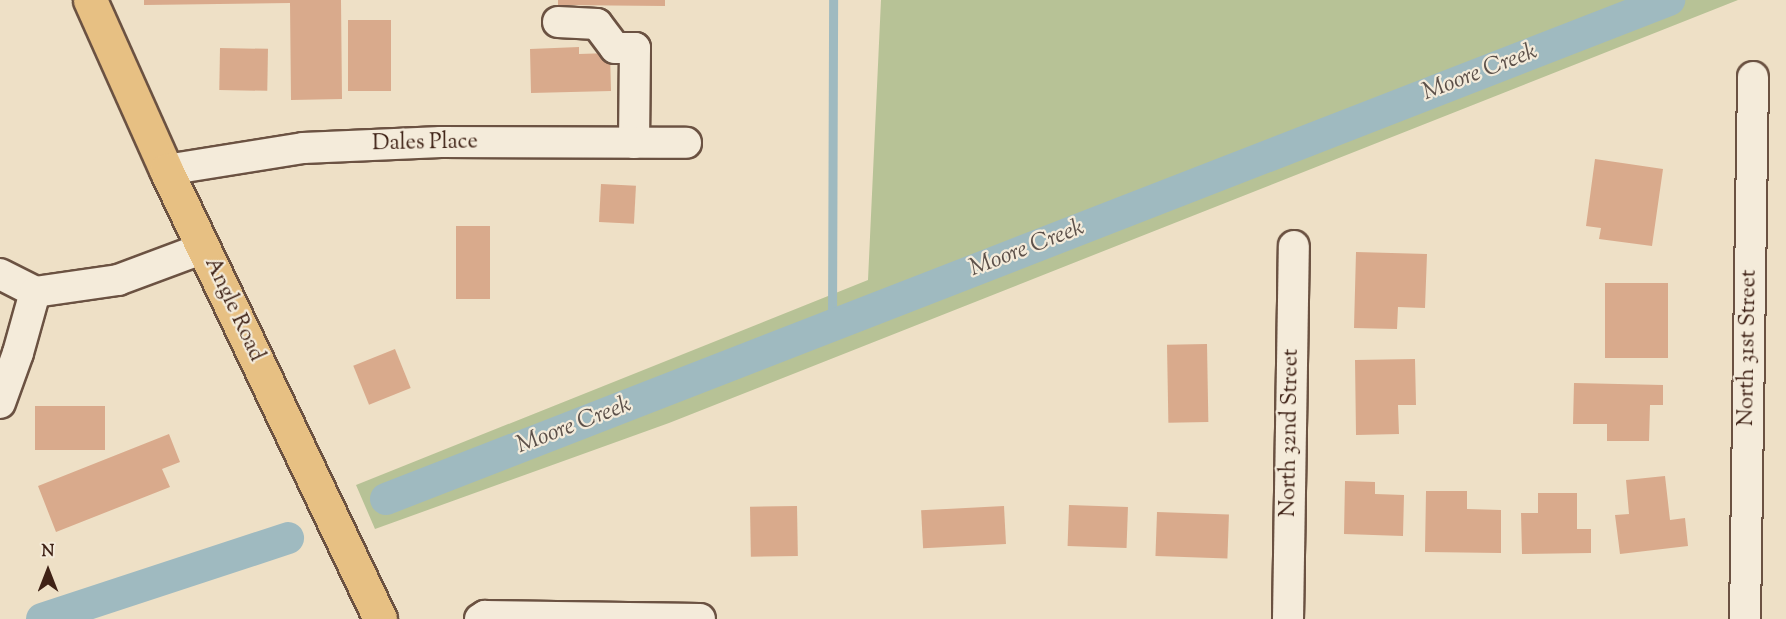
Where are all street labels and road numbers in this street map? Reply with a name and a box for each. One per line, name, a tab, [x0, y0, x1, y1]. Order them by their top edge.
street label: Dales Place	[372, 130, 478, 158]
street label: Angle Road	[197, 254, 269, 366]
street label: North 31st Street	[1734, 269, 1764, 427]
street label: North 32nd Street	[1276, 349, 1306, 517]

